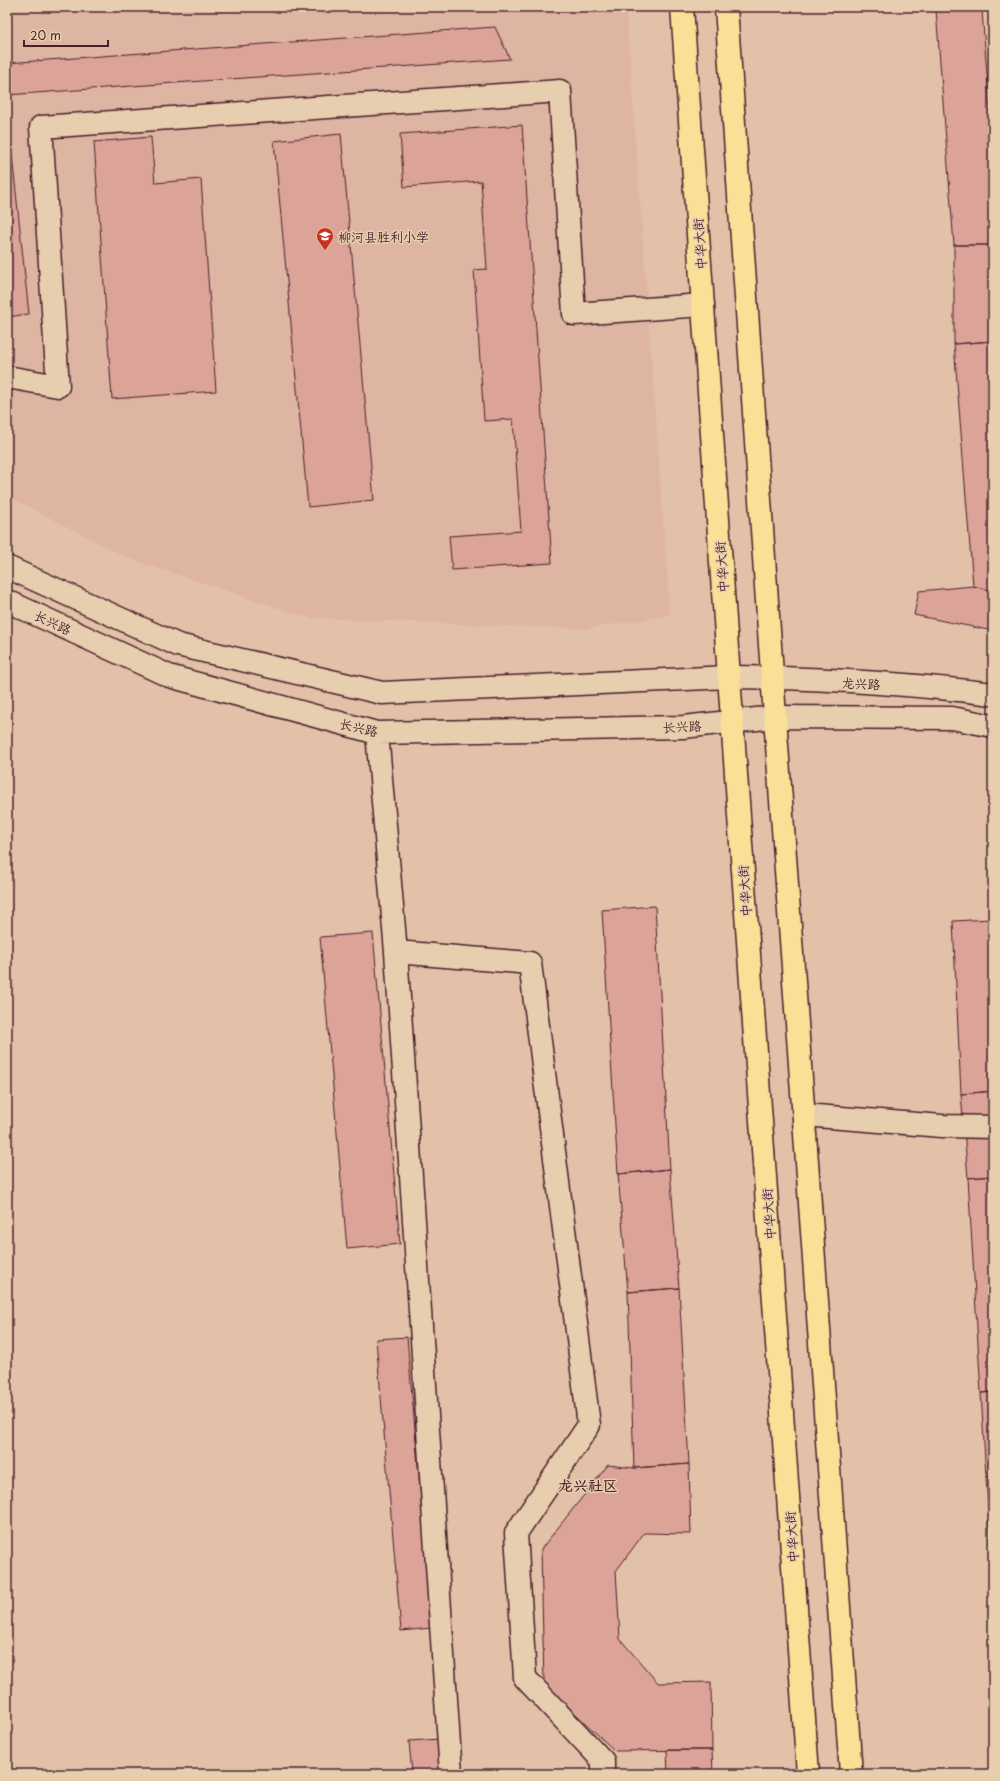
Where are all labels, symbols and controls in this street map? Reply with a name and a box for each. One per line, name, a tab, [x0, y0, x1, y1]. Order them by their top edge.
scale bar	[24, 22, 108, 48]
text: 20 m	[30, 26, 61, 44]
street label: 中华大街	[688, 217, 710, 271]
school or university icon: 柳河县胜利小学	[315, 226, 335, 251]
place label: 柳河县胜利小学	[338, 227, 429, 246]
street label: 中华大街	[710, 540, 732, 594]
street label: 长兴路	[31, 605, 75, 639]
street label: 龙兴路	[841, 672, 881, 694]
street label: 长兴路	[338, 713, 380, 741]
street label: 长兴路	[662, 715, 702, 737]
street label: 中华大街	[733, 864, 755, 918]
street label: 中华大街	[757, 1187, 779, 1241]
district label: 龙兴社区	[558, 1473, 618, 1496]
street label: 中华大街	[780, 1510, 802, 1564]

